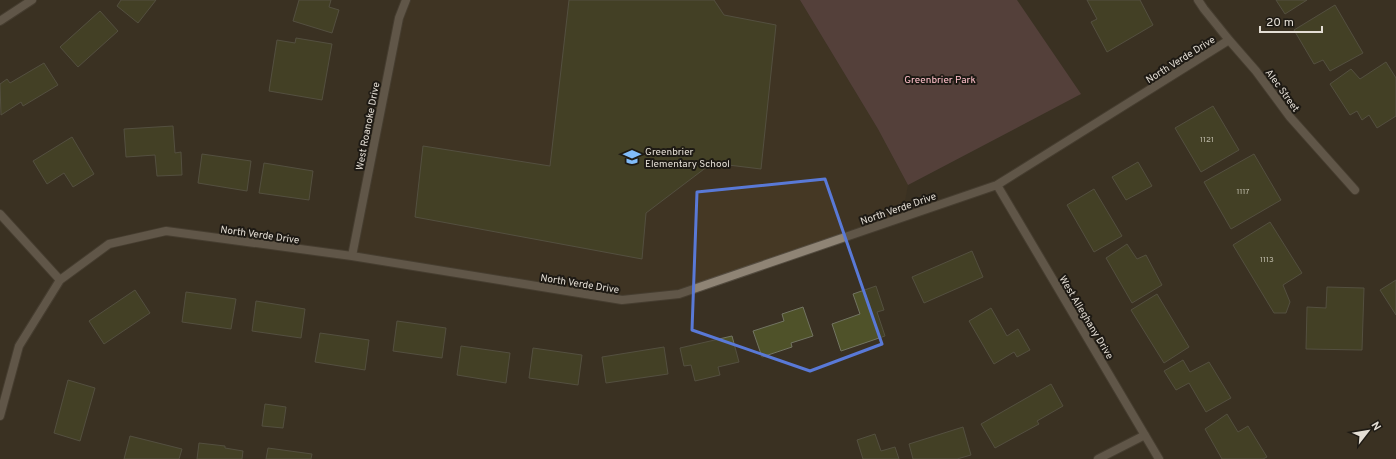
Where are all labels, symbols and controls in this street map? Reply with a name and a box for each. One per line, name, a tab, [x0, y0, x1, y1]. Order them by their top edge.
scale bar	[1260, 8, 1322, 34]
text: 20 m	[1266, 15, 1294, 31]
street label: North Verde Drive	[1144, 34, 1218, 87]
street label: Alec Street	[1262, 67, 1302, 115]
park label: Greenbrier Park	[904, 74, 976, 87]
street label: West Roanoke Drive	[354, 81, 383, 171]
house number: 1121	[1200, 135, 1214, 145]
place label: Greenbrier Elementary School	[645, 146, 730, 171]
school or university icon: Greenbrier Elementary School	[622, 147, 642, 167]
house number: 1117	[1236, 187, 1250, 197]
street label: North Verde Drive	[859, 190, 938, 229]
street label: North Verde Drive	[219, 224, 300, 247]
house number: 1113	[1260, 255, 1274, 265]
street label: North Verde Drive	[539, 272, 620, 297]
street label: West Alleghany Drive	[1056, 274, 1116, 362]
north arrow	[1348, 411, 1388, 451]
text: N	[1368, 419, 1384, 433]

